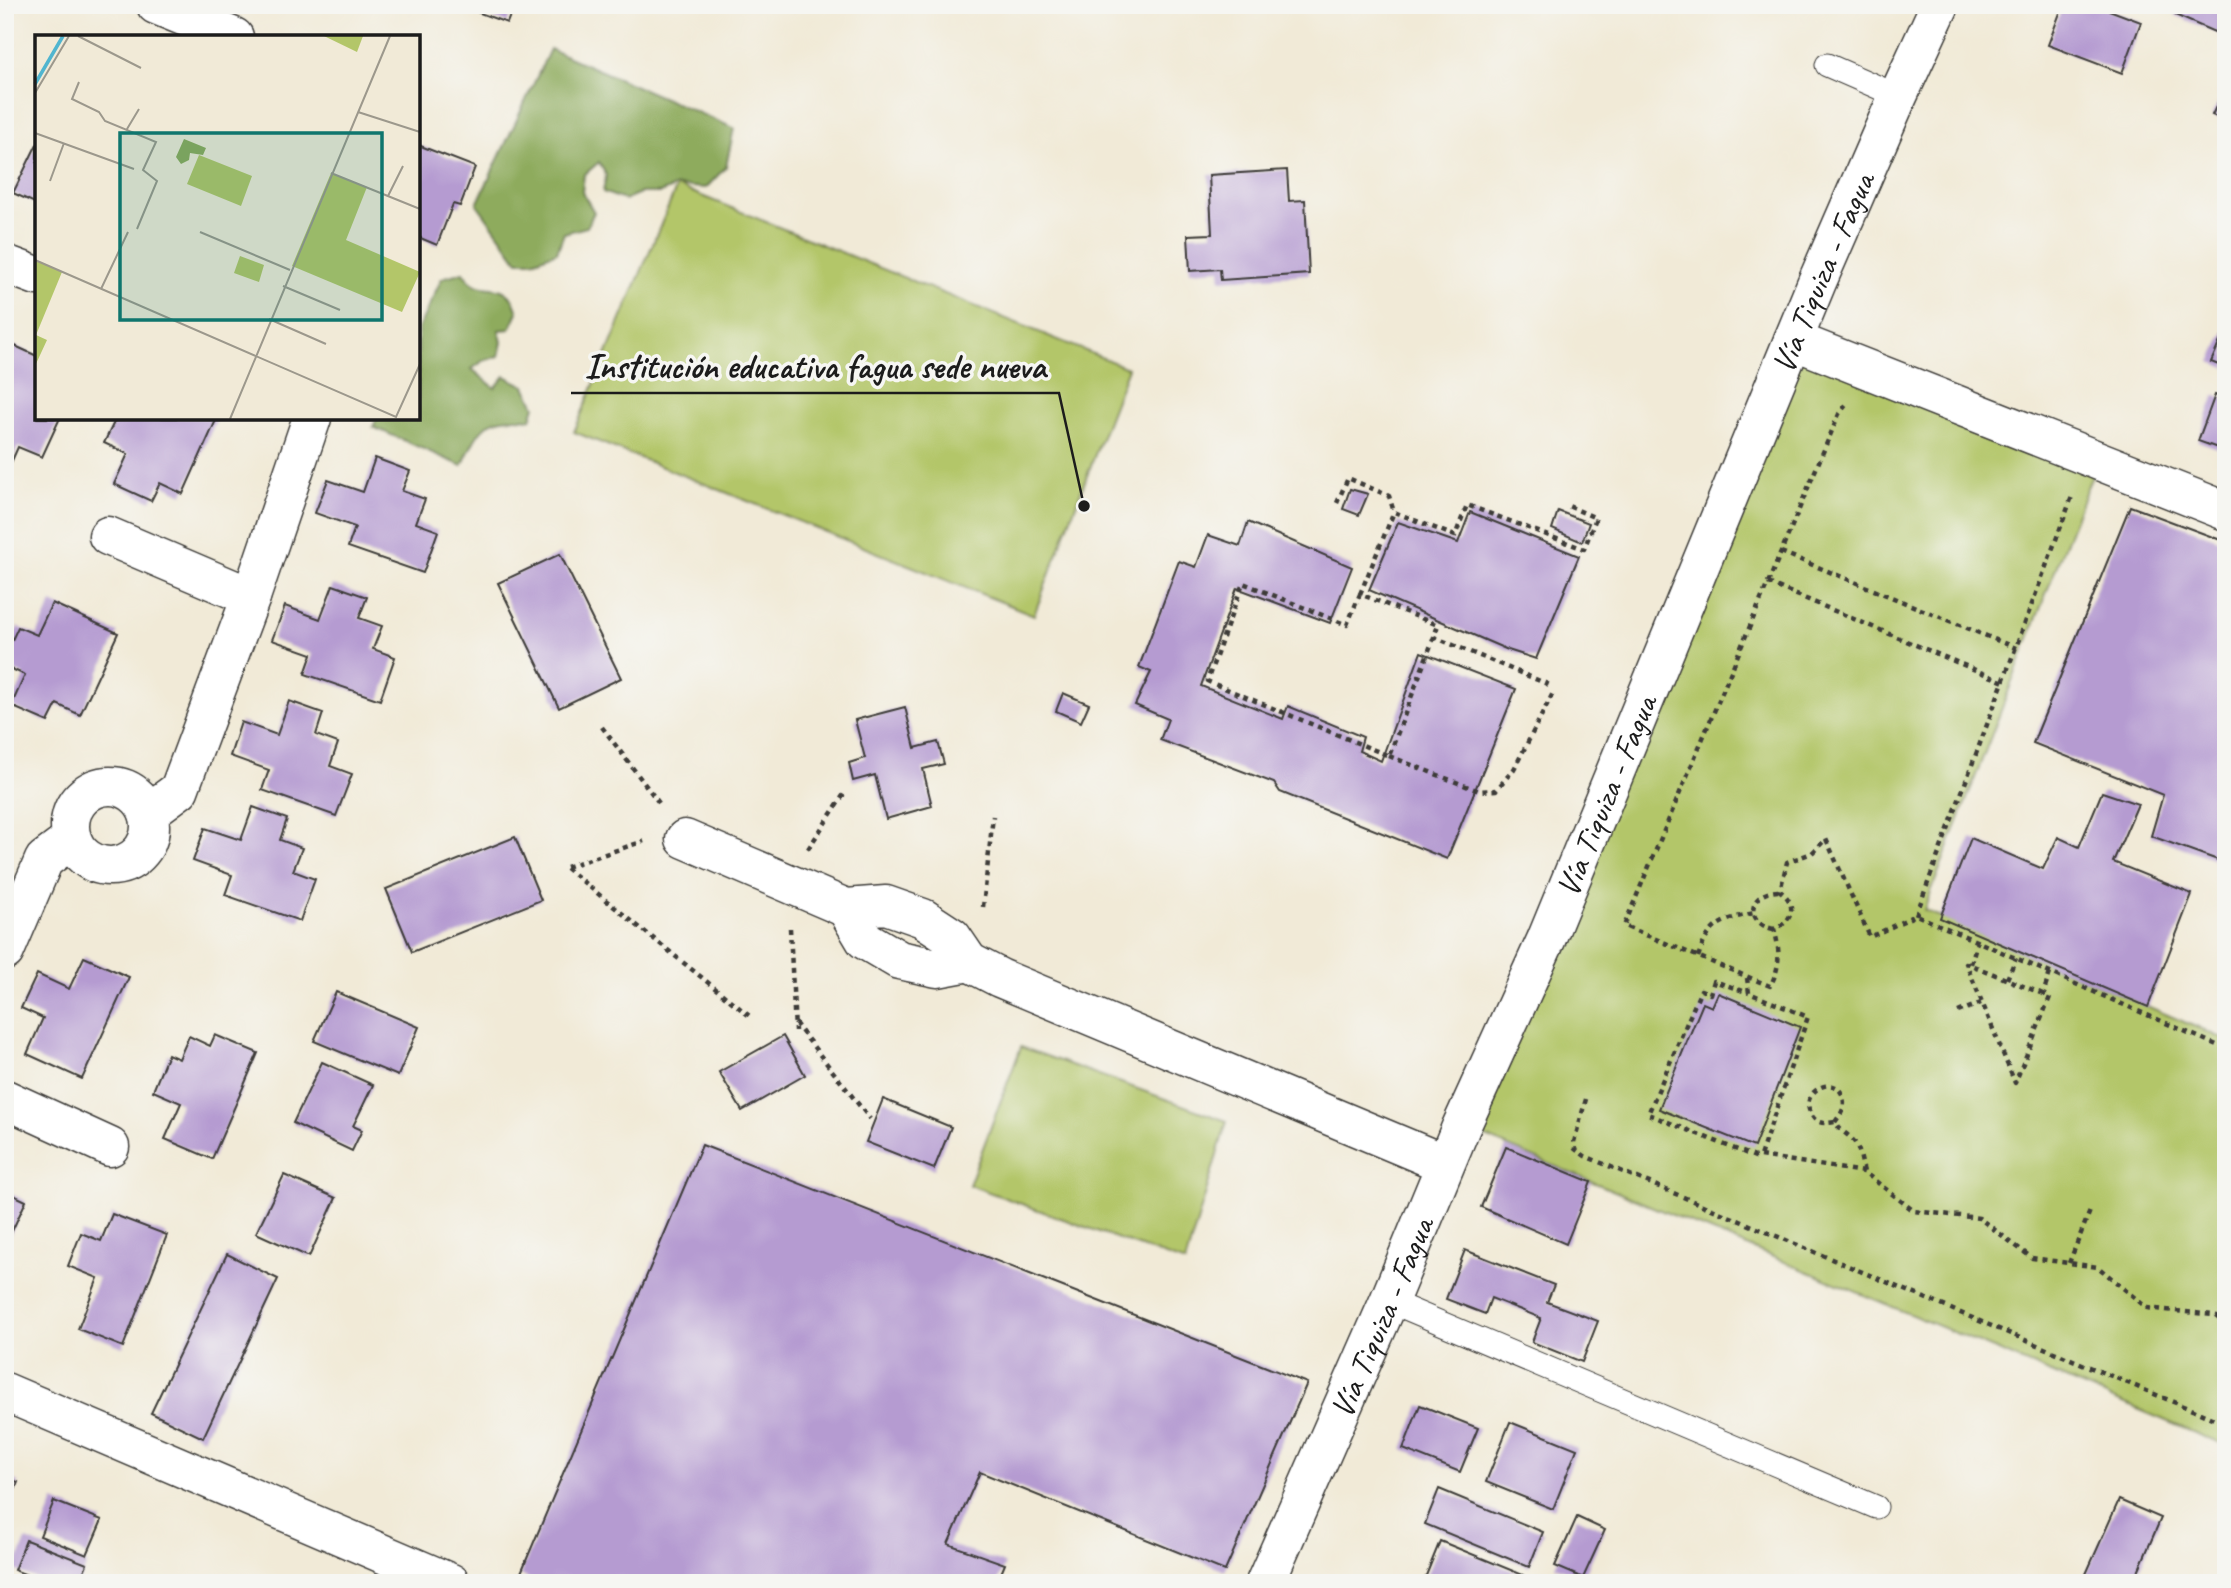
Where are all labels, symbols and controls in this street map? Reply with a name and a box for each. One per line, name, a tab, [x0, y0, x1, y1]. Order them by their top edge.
inset map	[35, 35, 420, 420]
street label: Vía Tiquiza - Fagua	[1762, 164, 1885, 379]
callout: Institución educativa fagua sede nueva	[571, 337, 1059, 393]
text: Institución educativa fagua sede nueva	[584, 344, 1049, 389]
street label: Vía Tiquiza - Fagua	[1546, 687, 1667, 902]
street label: Vía Tiquiza - Fagua	[1321, 1209, 1444, 1424]

